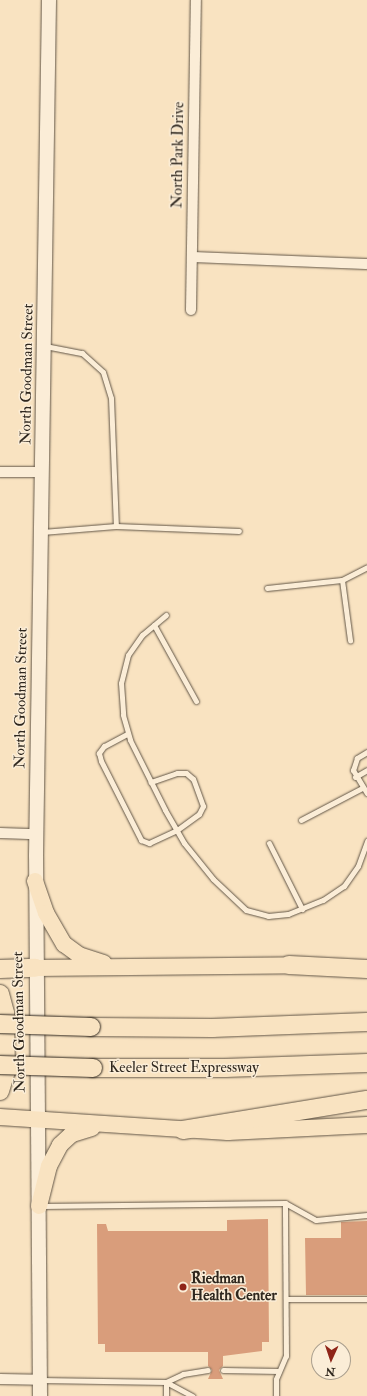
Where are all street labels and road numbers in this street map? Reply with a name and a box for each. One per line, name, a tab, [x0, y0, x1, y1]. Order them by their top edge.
street label: North Park Drive	[168, 102, 188, 208]
street label: North Goodman Street	[17, 303, 37, 445]
street label: North Goodman Street	[11, 627, 31, 769]
street label: North Goodman Street	[9, 951, 29, 1093]
street label: Keeler Street Expressway	[109, 1059, 259, 1077]

